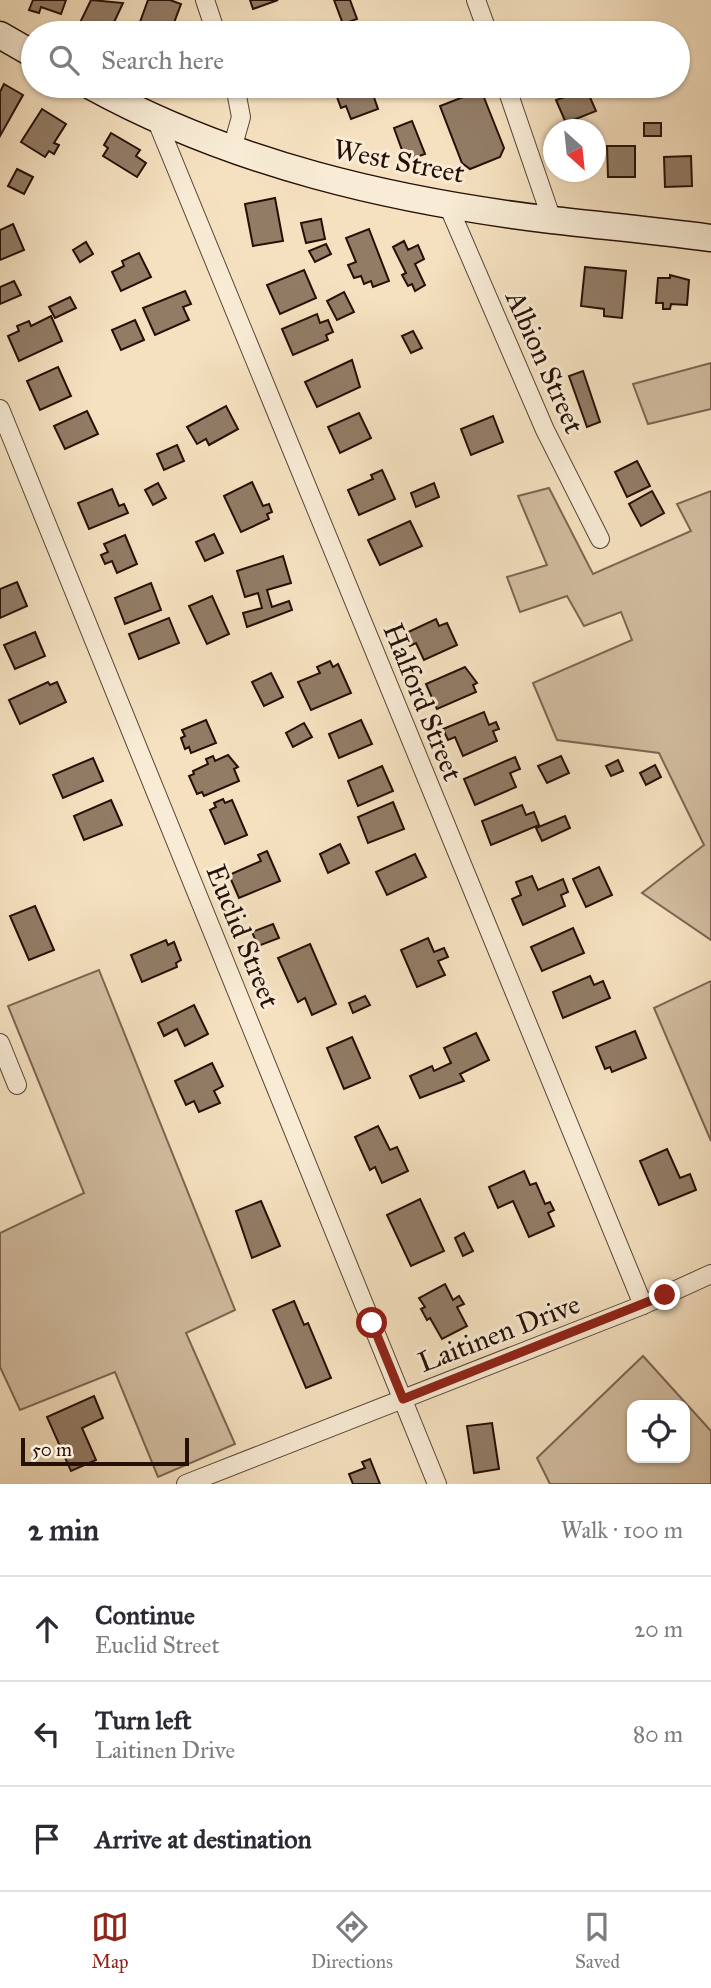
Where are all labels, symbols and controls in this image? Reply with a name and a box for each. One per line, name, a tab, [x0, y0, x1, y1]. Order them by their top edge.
search box	[21, 21, 690, 98]
icon: search	[45, 41, 83, 79]
text: Search here	[101, 44, 224, 76]
north arrow	[543, 119, 606, 182]
street label: West Street	[330, 131, 468, 191]
street label: Albion Street	[498, 284, 592, 439]
street label: Halford Street	[375, 618, 471, 786]
street label: Euclid Street	[198, 859, 288, 1013]
route end	[649, 1279, 680, 1310]
street label: Laitinen Drive	[413, 1286, 585, 1380]
route start	[356, 1307, 387, 1338]
map controls	[627, 1400, 690, 1463]
button: locate	[627, 1400, 690, 1463]
scale bar	[21, 1435, 189, 1467]
text: 50 m	[32, 1438, 72, 1461]
text: 2 min	[28, 1512, 99, 1548]
text: Walk · 100 m	[561, 1516, 683, 1544]
text: Continue	[95, 1599, 195, 1631]
icon: ahead	[28, 1610, 66, 1648]
text: 20 m	[634, 1615, 683, 1643]
text: Euclid Street	[95, 1631, 220, 1659]
text: Turn left	[95, 1704, 191, 1736]
icon: left	[28, 1715, 66, 1753]
text: 80 m	[633, 1720, 683, 1748]
text: Laitinen Drive	[95, 1736, 235, 1764]
icon: arrive	[28, 1820, 66, 1858]
text: Arrive at destination	[95, 1823, 312, 1855]
tab: Map	[91, 1908, 129, 1973]
tab: Directions	[311, 1908, 393, 1973]
tab: Saved	[575, 1908, 620, 1973]

